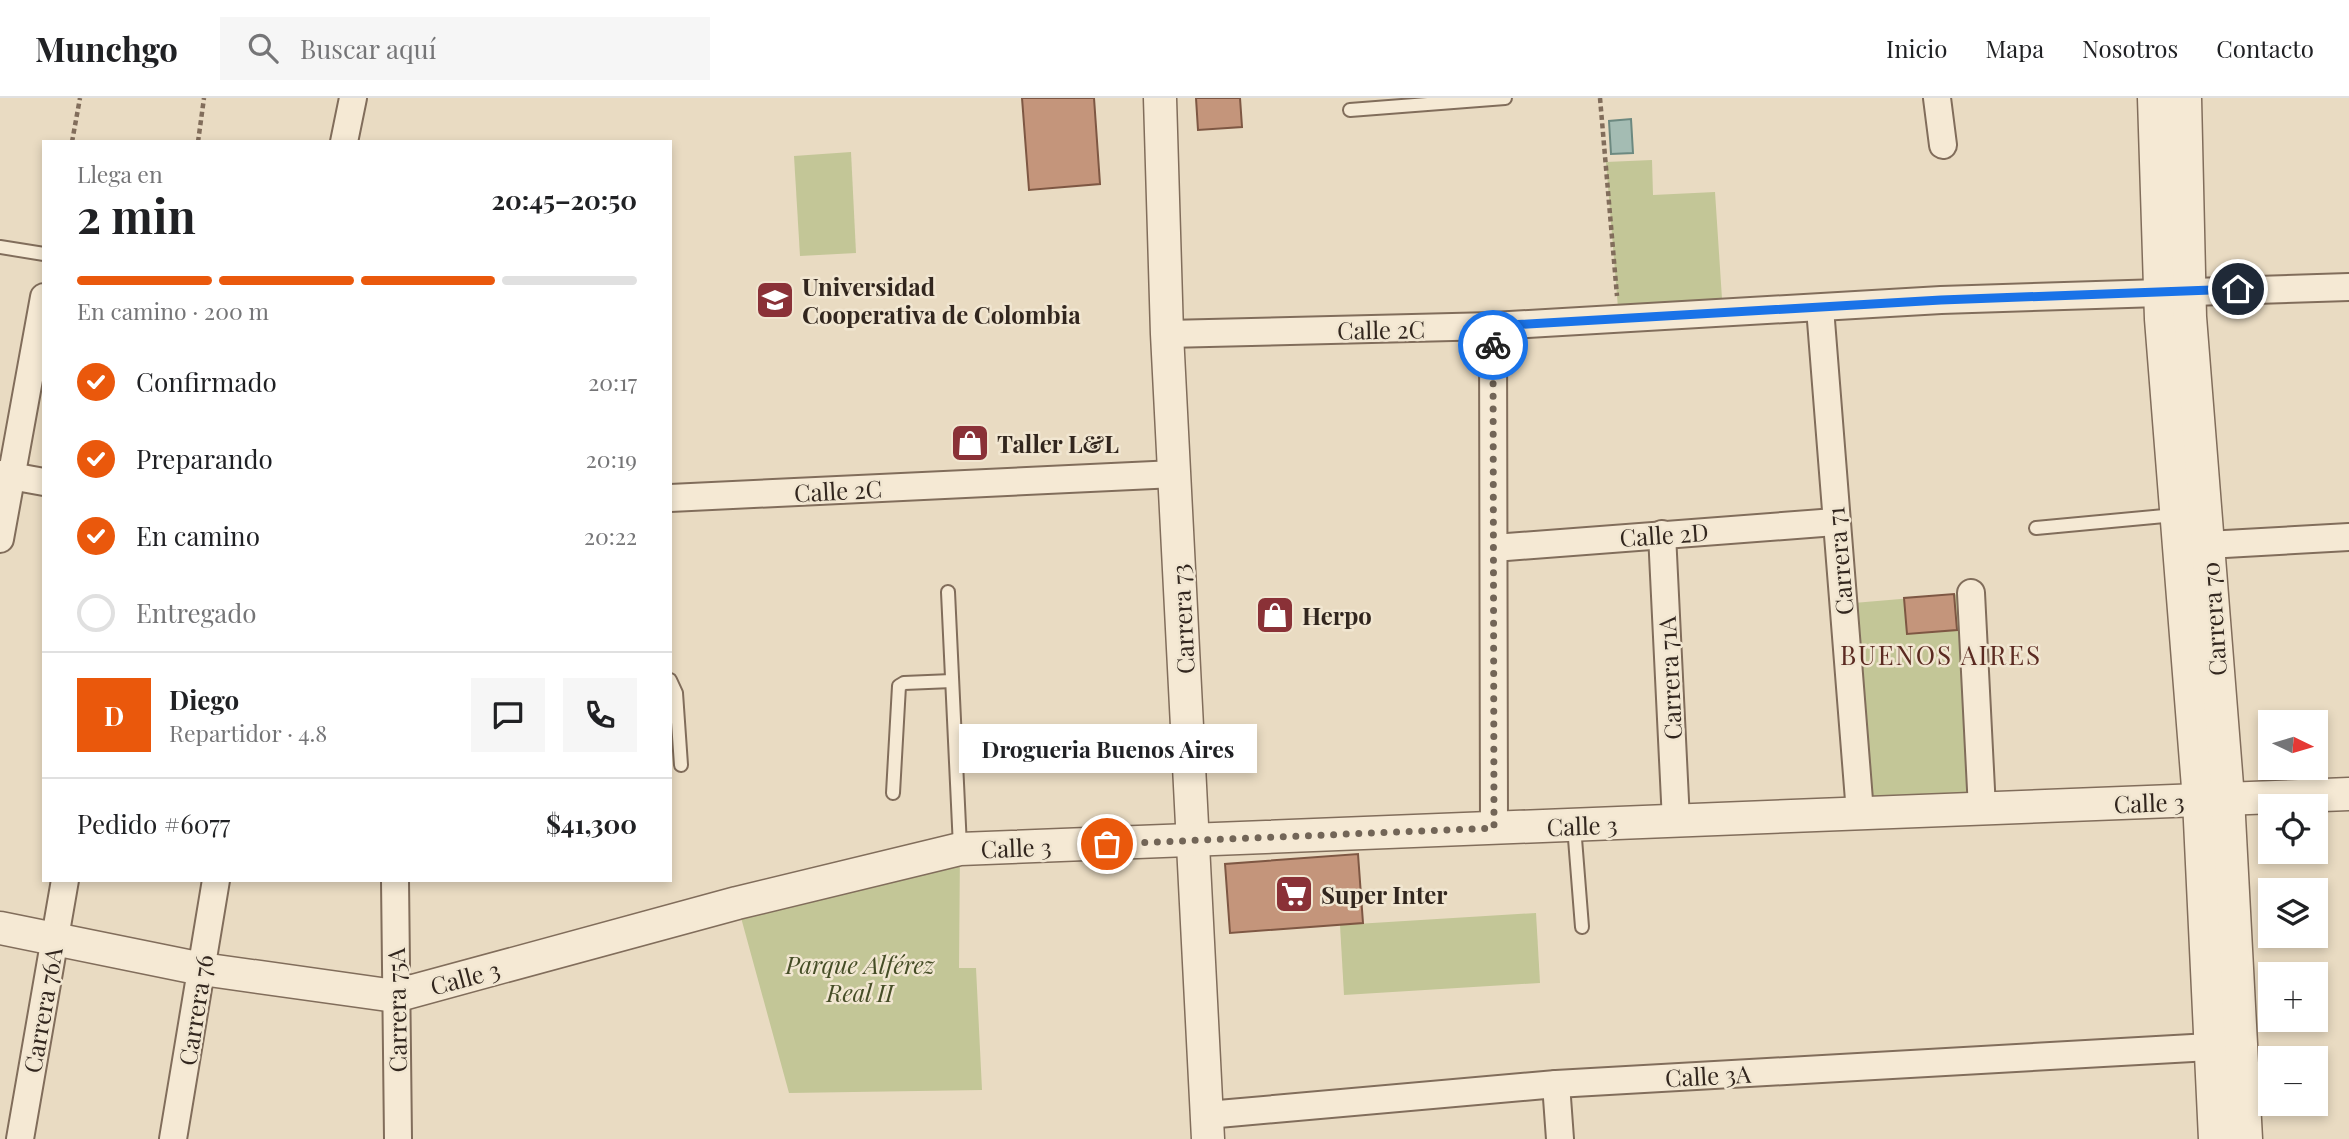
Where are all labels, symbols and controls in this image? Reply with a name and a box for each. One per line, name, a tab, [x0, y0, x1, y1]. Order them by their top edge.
search box	[220, 17, 710, 80]
text: Munchgo	[35, 26, 178, 70]
icon: search	[244, 29, 282, 67]
text: Buscar aquí	[300, 31, 436, 66]
text: Inicio	[1886, 32, 1947, 64]
text: Mapa	[1985, 32, 2044, 64]
text: Nosotros	[2082, 32, 2178, 64]
text: Contacto	[2216, 32, 2314, 64]
text: Llega en	[77, 158, 163, 189]
text: 20:45–20:50	[491, 182, 637, 217]
text: 2 min	[77, 184, 196, 246]
pin	[2208, 259, 2268, 319]
place label: Universidad Cooperativa de Colombia	[802, 270, 1081, 330]
icon: home	[2219, 270, 2257, 308]
school or university icon: Universidad Cooperativa de Colombia	[754, 279, 796, 321]
text: En camino · 200 m	[77, 295, 269, 326]
courier	[1458, 310, 1528, 380]
street label: Calle 2C	[1337, 312, 1425, 346]
icon: bike	[1474, 326, 1512, 364]
icon: check	[77, 363, 115, 401]
text: Confirmado	[136, 364, 277, 399]
text: 20:17	[588, 366, 637, 397]
shop icon: Taller L&L	[949, 422, 991, 464]
place label: Taller L&L	[997, 427, 1119, 459]
icon: check	[77, 440, 115, 478]
text: Preparando	[136, 441, 273, 476]
text: 20:19	[586, 443, 637, 474]
street label: Calle 2C	[793, 472, 883, 508]
street label: Carrera 71	[1818, 505, 1860, 616]
street label: Calle 2D	[1619, 515, 1709, 553]
icon: check	[77, 517, 115, 555]
text: En camino	[136, 518, 260, 553]
text: 20:22	[584, 520, 637, 551]
street label: Carrera 70	[2193, 561, 2233, 677]
street label: Carrera 73	[1163, 563, 1201, 675]
shop icon: Herpo	[1254, 594, 1296, 636]
text: Entregado	[136, 595, 257, 630]
place label: Herpo	[1302, 599, 1372, 631]
street label: Carrera 71A	[1650, 615, 1688, 741]
district label: BUENOS AIRES	[1840, 637, 2042, 672]
button: chat	[471, 678, 545, 752]
button: phone	[563, 678, 637, 752]
text: Diego	[169, 682, 239, 717]
text: D	[104, 698, 124, 733]
north arrow	[2258, 710, 2328, 780]
map controls	[2258, 710, 2328, 1116]
text: Repartidor · 4.8	[169, 717, 327, 748]
callout: Drogueria Buenos Aires	[958, 725, 1256, 774]
text: Drogueria Buenos Aires	[982, 733, 1234, 764]
street label: Calle 3	[2113, 785, 2185, 819]
button: locate	[2258, 794, 2328, 864]
text: Pedido #6077	[77, 806, 230, 841]
text: $41,300	[546, 806, 637, 841]
street label: Calle 3	[1546, 808, 1618, 842]
pin	[1077, 814, 1137, 874]
icon: bag	[1088, 825, 1126, 863]
street label: Calle 3	[980, 830, 1052, 864]
supermarket icon: Super Inter	[1273, 873, 1315, 915]
place label: Super Inter	[1321, 878, 1448, 910]
button: layers	[2258, 878, 2328, 948]
street label: Carrera 76A	[15, 944, 69, 1075]
street label: Carrera 75A	[379, 947, 413, 1073]
park label: Parque Alférez Real II	[785, 948, 936, 1008]
street label: Carrera 76	[170, 952, 220, 1068]
street label: Calle 3	[427, 952, 503, 1002]
button: +	[2258, 962, 2328, 1032]
button: −	[2258, 1046, 2328, 1116]
street label: Calle 3A	[1664, 1057, 1753, 1093]

